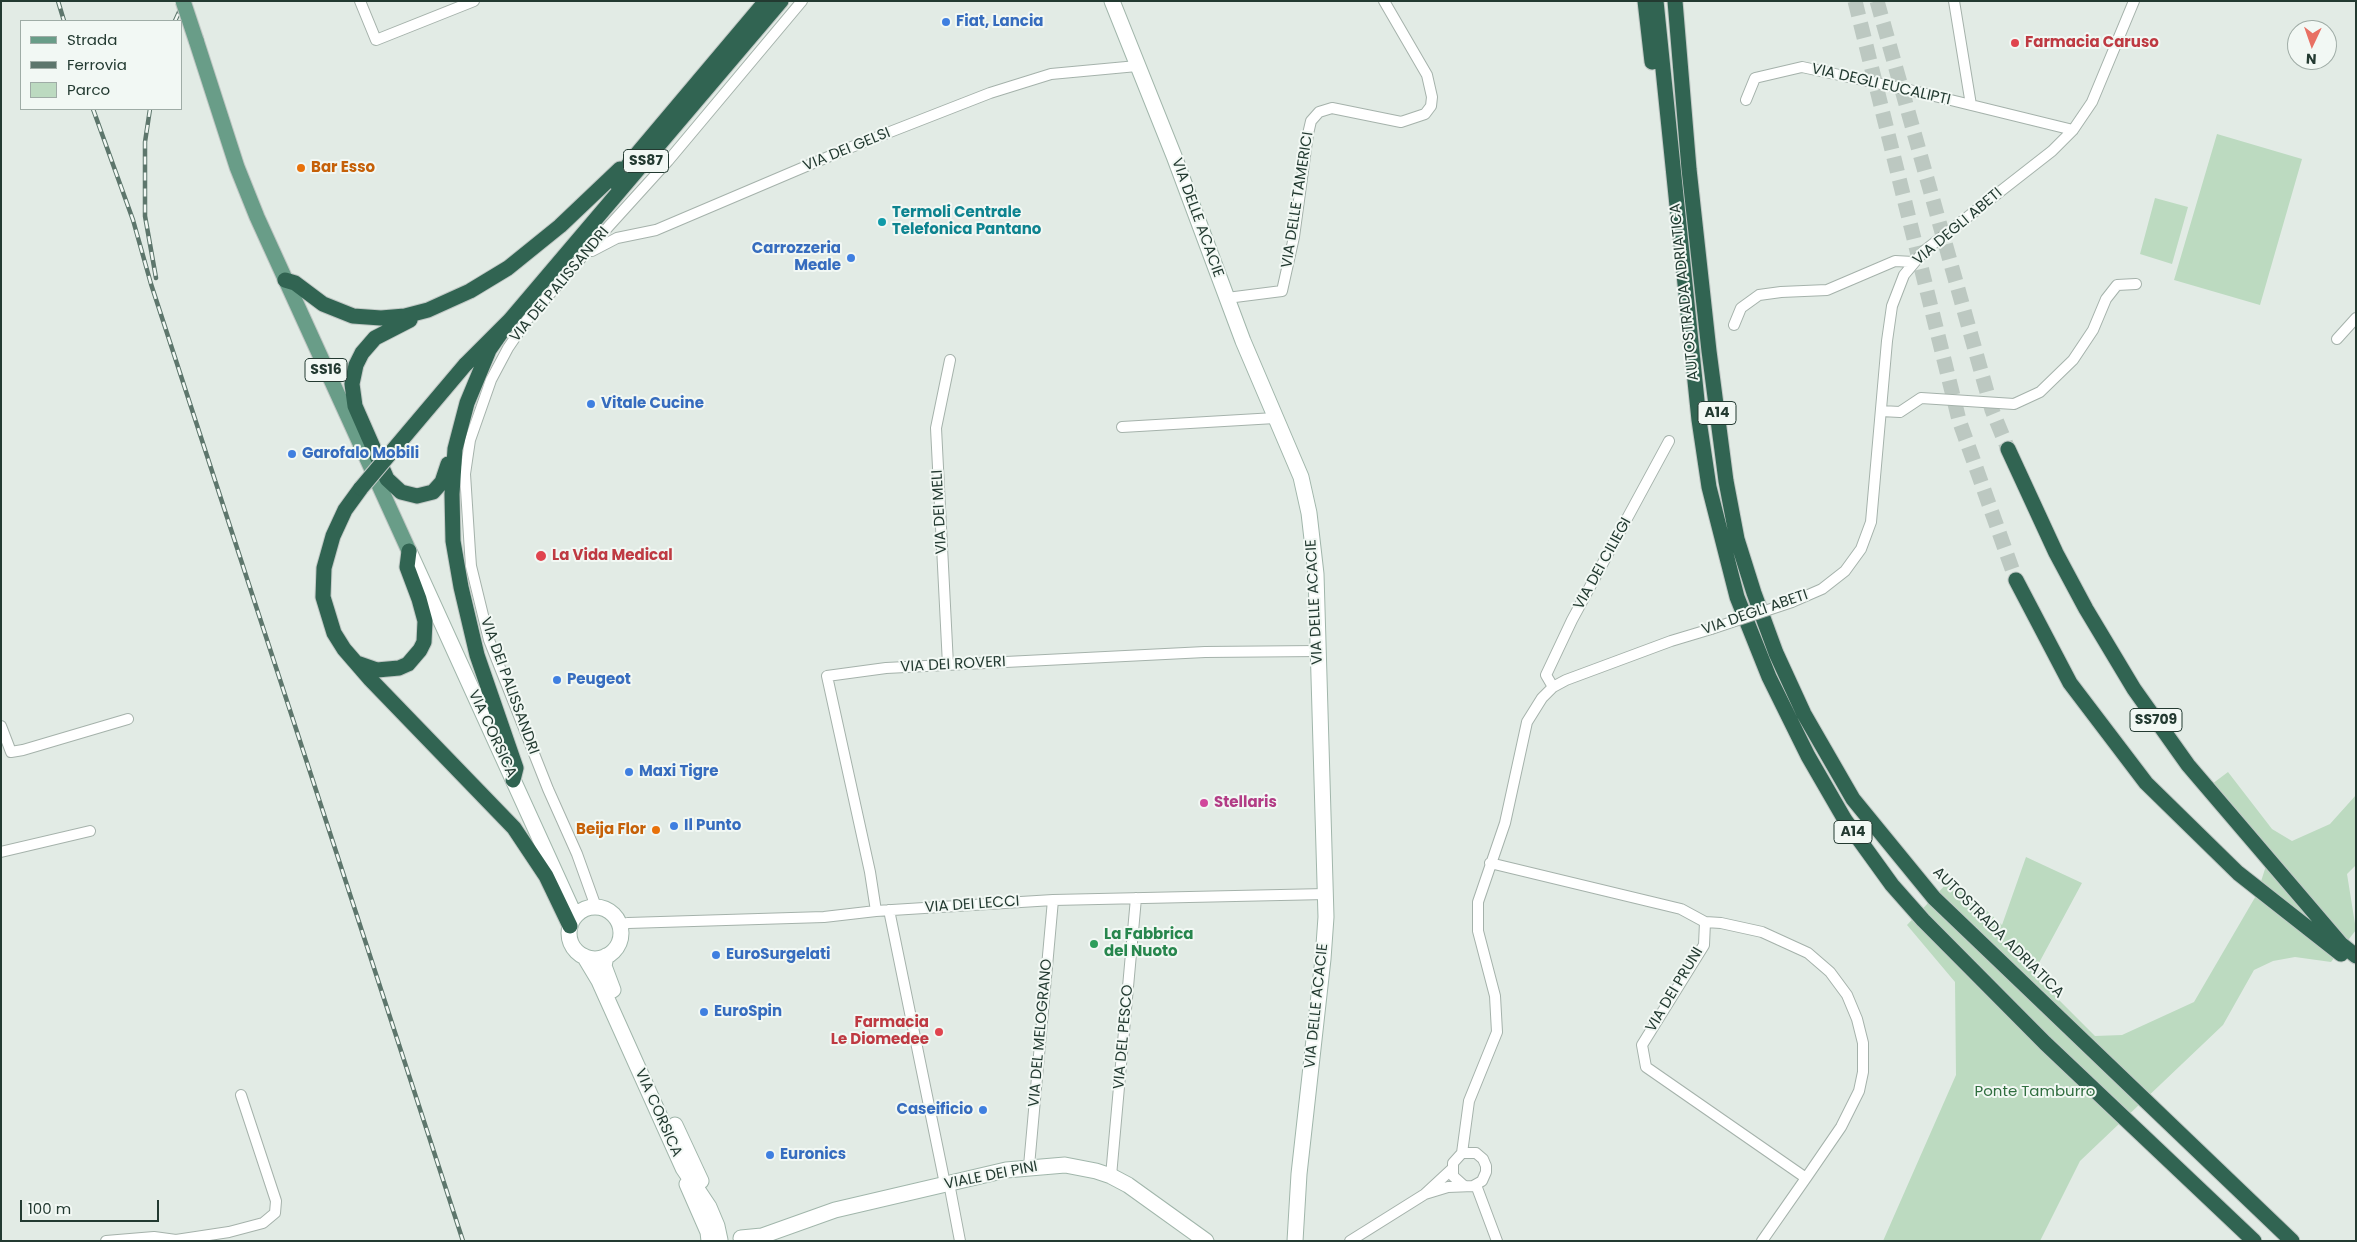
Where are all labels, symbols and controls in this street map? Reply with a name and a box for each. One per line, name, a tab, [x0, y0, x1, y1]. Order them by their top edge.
place label: Fiat, Lancia	[956, 13, 1044, 31]
marker: Fiat, Lancia	[940, 16, 952, 28]
legend	[20, 20, 182, 110]
north arrow	[2287, 20, 2337, 70]
text: Strada	[67, 29, 117, 50]
place label: Farmacia Caruso	[2025, 34, 2159, 52]
marker: Farmacia Caruso	[2009, 37, 2021, 49]
text: N	[2305, 49, 2317, 69]
text: Ferrovia	[67, 54, 127, 75]
street label: VIA DEGLI EUCALIPTI	[1810, 60, 1952, 110]
text: Parco	[67, 79, 110, 100]
street label: VIA DEI GELSI	[801, 124, 893, 176]
street label: VIA DELLE TAMERICI	[1278, 131, 1318, 269]
road number: SS87	[624, 150, 668, 172]
street label: VIA DELLE ACACIE	[1167, 156, 1227, 280]
place label: Bar Esso	[311, 159, 375, 177]
marker: Bar Esso	[295, 162, 307, 174]
street label: VIA DEGLI ABETI	[1910, 184, 2006, 270]
street label: AUTOSTRADA ADRIATICA	[1667, 202, 1703, 382]
place label: Termoli Centrale Telefonica Pantano	[892, 204, 1041, 239]
marker: Termoli Centrale Telefonica Pantano	[876, 216, 888, 228]
street label: VIA DEI PALISSANDRI	[507, 224, 613, 346]
place label: Carrozzeria Meale	[752, 240, 841, 275]
marker: Carrozzeria Meale	[845, 252, 857, 264]
road number: SS16	[305, 358, 347, 382]
place label: Vitale Cucine	[601, 395, 704, 413]
marker: Vitale Cucine	[585, 398, 597, 410]
road number: A14	[1698, 402, 1736, 424]
place label: Garofalo Mobili	[302, 445, 419, 463]
marker: Garofalo Mobili	[286, 448, 298, 460]
street label: VIA DEI MELI	[929, 469, 951, 555]
street label: VIA DEI CILIEGI	[1570, 515, 1636, 613]
street label: VIA DELLE ACACIE	[1303, 539, 1327, 665]
place label: La Vida Medical	[552, 547, 673, 565]
marker: La Vida Medical	[534, 549, 548, 563]
street label: VIA DEGLI ABETI	[1700, 586, 1810, 640]
street label: VIA DEI PALISSANDRI	[476, 615, 542, 757]
street label: VIA DEI ROVERI	[900, 653, 1006, 677]
place label: Peugeot	[567, 671, 631, 689]
marker: Peugeot	[551, 674, 563, 686]
street label: VIA CORSICA	[464, 687, 520, 781]
road number: SS709	[2130, 708, 2182, 732]
place label: Maxi Tigre	[639, 763, 719, 781]
marker: Maxi Tigre	[623, 766, 635, 778]
place label: Stellaris	[1214, 794, 1277, 812]
marker: Stellaris	[1198, 797, 1210, 809]
place label: Il Punto	[684, 817, 741, 835]
marker: Il Punto	[668, 820, 680, 832]
road number: A14	[1834, 820, 1872, 844]
place label: Beija Flor	[576, 821, 646, 839]
marker: Beija Flor	[650, 824, 662, 836]
street label: AUTOSTRADA ADRIATICA	[1929, 864, 2067, 1002]
street label: VIA DEI LECCI	[924, 893, 1020, 917]
place label: La Fabbrica del Nuoto	[1104, 926, 1193, 961]
marker: La Fabbrica del Nuoto	[1088, 938, 1100, 950]
street label: VIA DELLE ACACIE	[1301, 943, 1333, 1069]
street label: VIA DEI PRUNI	[1643, 944, 1707, 1036]
place label: EuroSurgelati	[726, 946, 831, 964]
marker: EuroSurgelati	[710, 949, 722, 961]
street label: VIA DEL MELOGRANO	[1026, 958, 1056, 1108]
street label: VIA DEL PESCO	[1110, 984, 1138, 1090]
place label: EuroSpin	[714, 1003, 782, 1021]
marker: EuroSpin	[698, 1006, 710, 1018]
place label: Farmacia Le Diomedee	[831, 1014, 929, 1049]
marker: Farmacia Le Diomedee	[933, 1026, 945, 1038]
street label: VIA CORSICA	[631, 1066, 685, 1160]
park label: Ponte Tamburro	[1975, 1083, 2095, 1101]
place label: Caseificio	[896, 1101, 973, 1119]
marker: Caseificio	[977, 1104, 989, 1116]
place label: Euronics	[780, 1146, 846, 1164]
marker: Euronics	[764, 1149, 776, 1161]
street label: VIALE DEI PINI	[943, 1158, 1039, 1194]
scale bar	[22, 1190, 161, 1222]
text: 100 m	[28, 1198, 71, 1219]

